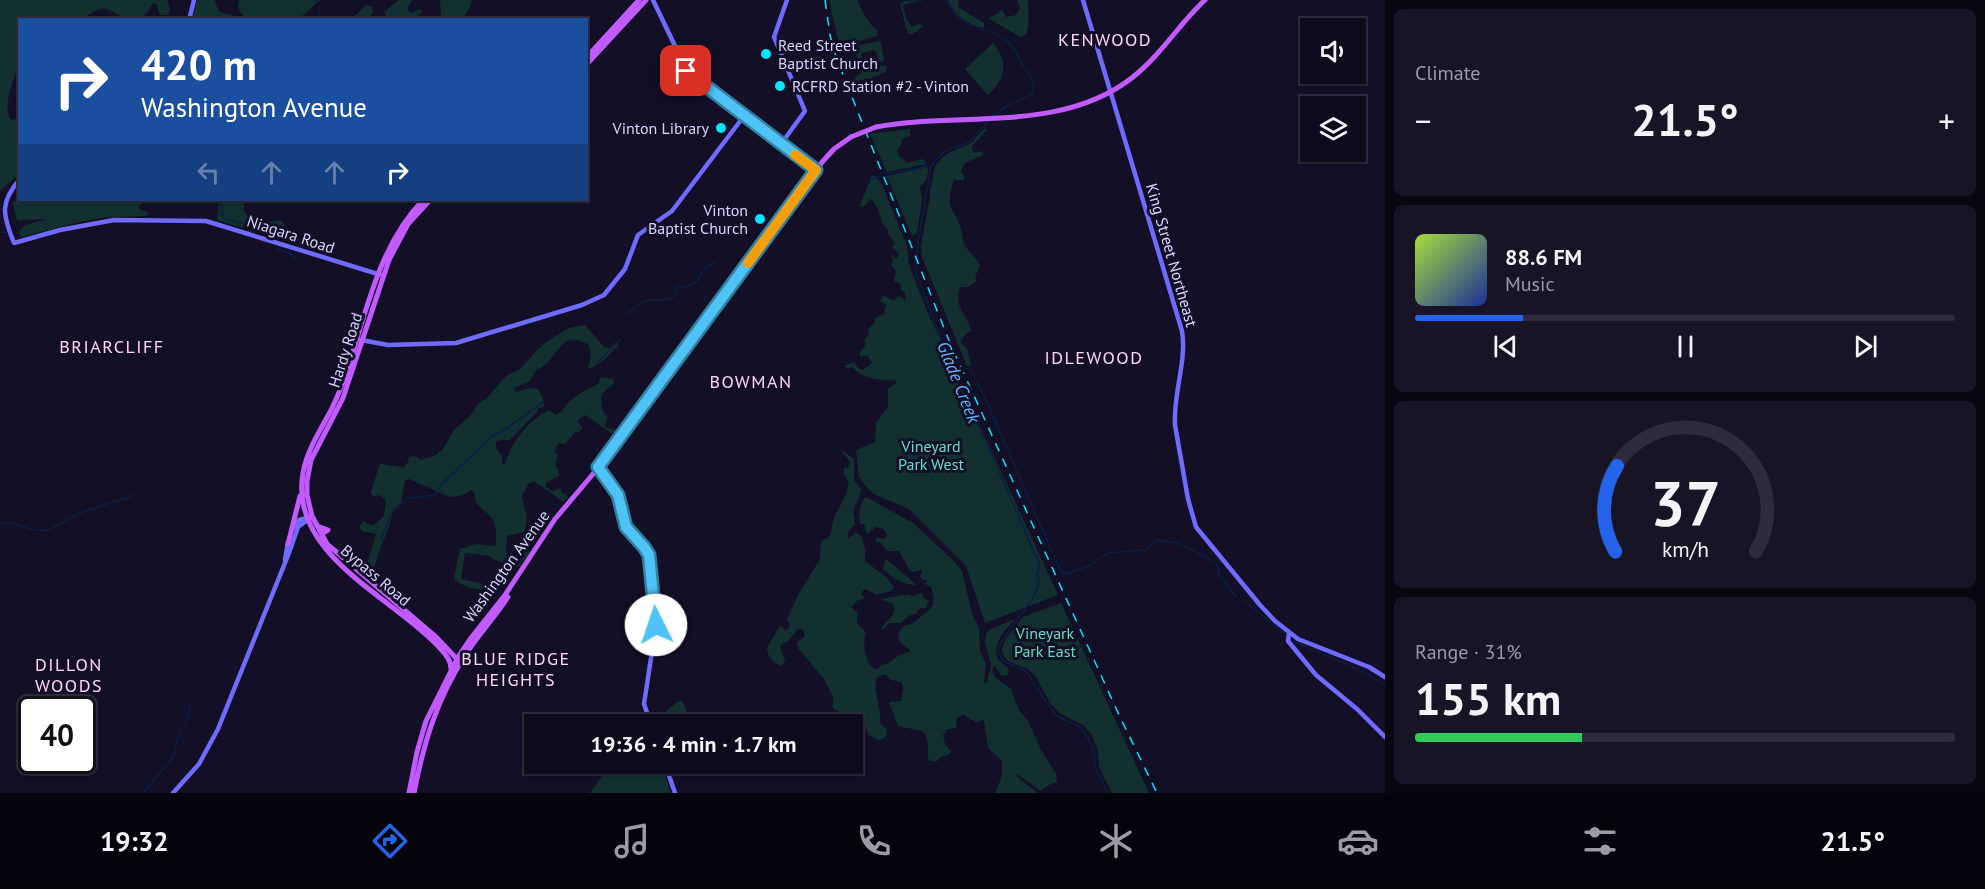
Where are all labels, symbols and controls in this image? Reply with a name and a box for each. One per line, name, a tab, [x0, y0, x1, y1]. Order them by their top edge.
map controls	[1300, 18, 1366, 162]
button: sound	[1300, 18, 1366, 84]
district label: KENWOOD	[1058, 28, 1152, 51]
place label: Reed Street Baptist Church	[778, 35, 878, 73]
text: 420 m	[141, 37, 257, 92]
icon: right	[42, 42, 120, 120]
pin	[660, 45, 711, 96]
marker: Reed Street Baptist Church	[759, 47, 773, 61]
icon: arrive	[669, 54, 702, 87]
text: Climate	[1415, 60, 1481, 86]
place label: RCFRD Station #2 - Vinton	[792, 76, 969, 96]
marker: RCFRD Station #2 - Vinton	[773, 79, 787, 93]
text: Washington Avenue	[141, 90, 367, 124]
text: 21.5°	[1631, 90, 1739, 148]
button: layers	[1300, 96, 1366, 162]
text: −	[1415, 99, 1432, 142]
text: +	[1938, 99, 1955, 142]
place label: Vinton Library	[612, 118, 710, 138]
marker: Vinton Library	[714, 121, 728, 135]
icon: left	[192, 156, 225, 189]
icon: ahead	[255, 156, 288, 189]
icon: ahead	[318, 156, 351, 189]
icon: right	[381, 156, 414, 189]
street label: King Street Northeast	[1142, 181, 1202, 330]
place label: Vinton Baptist Church	[648, 200, 748, 238]
street label: Niagara Road	[245, 210, 337, 258]
marker: Vinton Baptist Church	[753, 212, 767, 226]
text: 88.6 FM	[1505, 243, 1582, 271]
text: Music	[1505, 271, 1554, 297]
street label: Hardy Road	[323, 310, 367, 390]
icon: previous	[1489, 330, 1522, 363]
icon: pause	[1669, 330, 1702, 363]
icon: next	[1849, 330, 1882, 363]
district label: BRIARCLIFF	[59, 335, 165, 358]
water label: Glade Creek	[932, 338, 986, 427]
district label: IDLEWOOD	[1045, 346, 1143, 369]
district label: BOWMAN	[709, 370, 793, 393]
park label: Vineyard Park West	[898, 436, 964, 474]
text: 37	[1650, 462, 1720, 543]
street label: Washington Avenue	[459, 506, 553, 626]
text: km/h	[1661, 535, 1708, 563]
street label: Bypass Road	[337, 540, 415, 610]
position arrow	[624, 593, 688, 657]
park label: Vineyark Park East	[1014, 623, 1077, 661]
text: Range · 31%	[1415, 639, 1522, 665]
district label: BLUE RIDGE HEIGHTS	[461, 647, 571, 691]
district label: DILLON WOODS	[35, 653, 103, 697]
text: 155 km	[1415, 669, 1561, 727]
speed limit sign: 40	[18, 696, 96, 774]
text: 19:36 · 4 min · 1.7 km	[590, 730, 797, 758]
icon: directions	[369, 820, 411, 862]
icon: music	[611, 820, 653, 862]
icon: phone	[853, 820, 895, 862]
icon: climate	[1095, 820, 1137, 862]
icon: car	[1337, 820, 1379, 862]
icon: filters	[1579, 820, 1621, 862]
text: 19:32	[100, 824, 169, 858]
text: 21.5°	[1821, 824, 1885, 858]

